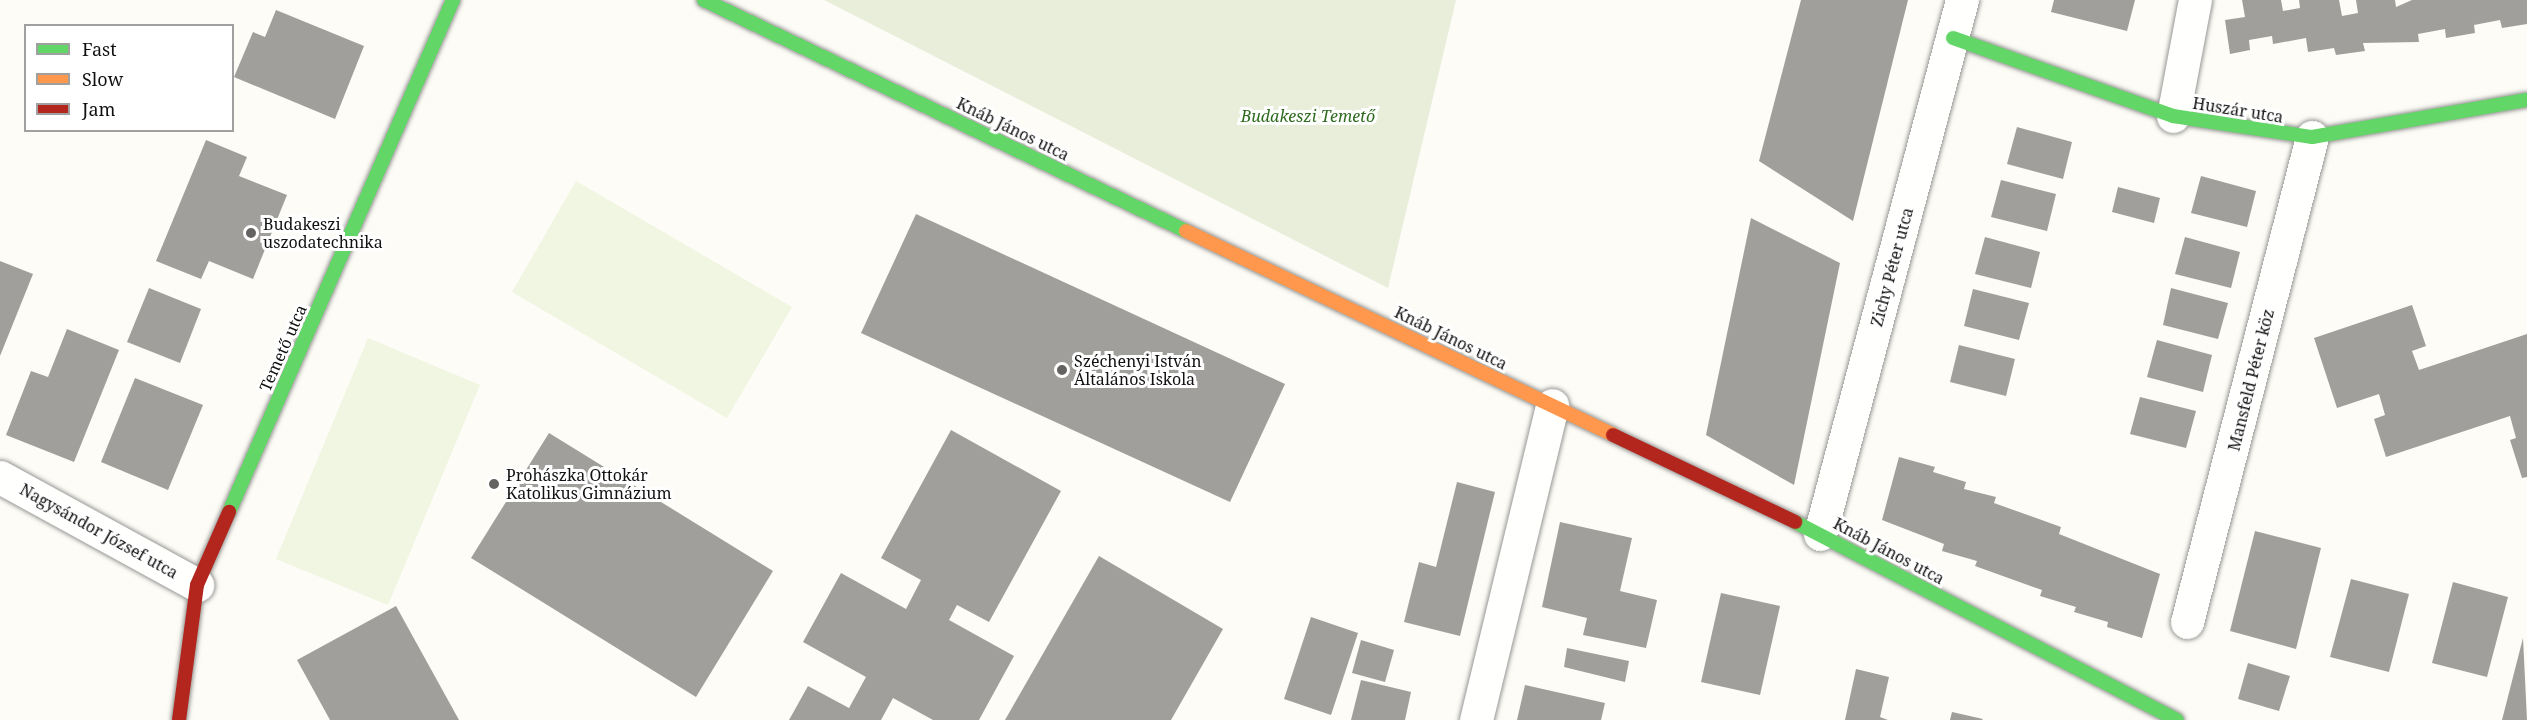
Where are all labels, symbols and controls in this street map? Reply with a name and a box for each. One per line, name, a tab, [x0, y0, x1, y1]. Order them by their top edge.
legend	[24, 24, 234, 132]
text: Fast	[82, 37, 117, 61]
text: Slow	[82, 67, 123, 91]
street label: Knáb János utca	[954, 93, 1072, 165]
street label: Huszár utca	[2191, 93, 2285, 127]
text: Jam	[82, 97, 116, 121]
park label: Budakeszi Temető	[1241, 106, 1375, 126]
street label: Zichy Péter utca	[1867, 205, 1917, 329]
place label: Budakeszi uszodatechnika	[263, 214, 383, 252]
marker: Budakeszi uszodatechnika	[244, 226, 258, 240]
street label: Temető utca	[255, 302, 311, 394]
street label: Knáb János utca	[1392, 302, 1510, 374]
street label: Mansfeld Péter köz	[2224, 307, 2278, 453]
place label: Széchenyi István Általános Iskola	[1074, 351, 1202, 389]
marker: Széchenyi István Általános Iskola	[1055, 363, 1069, 377]
place label: Prohászka Ottokár Katolikus Gimnázium	[506, 465, 672, 503]
marker: Prohászka Ottokár Katolikus Gimnázium	[487, 477, 501, 491]
street label: Nagysándor József utca	[17, 480, 181, 582]
street label: Knáb János utca	[1830, 514, 1948, 588]

